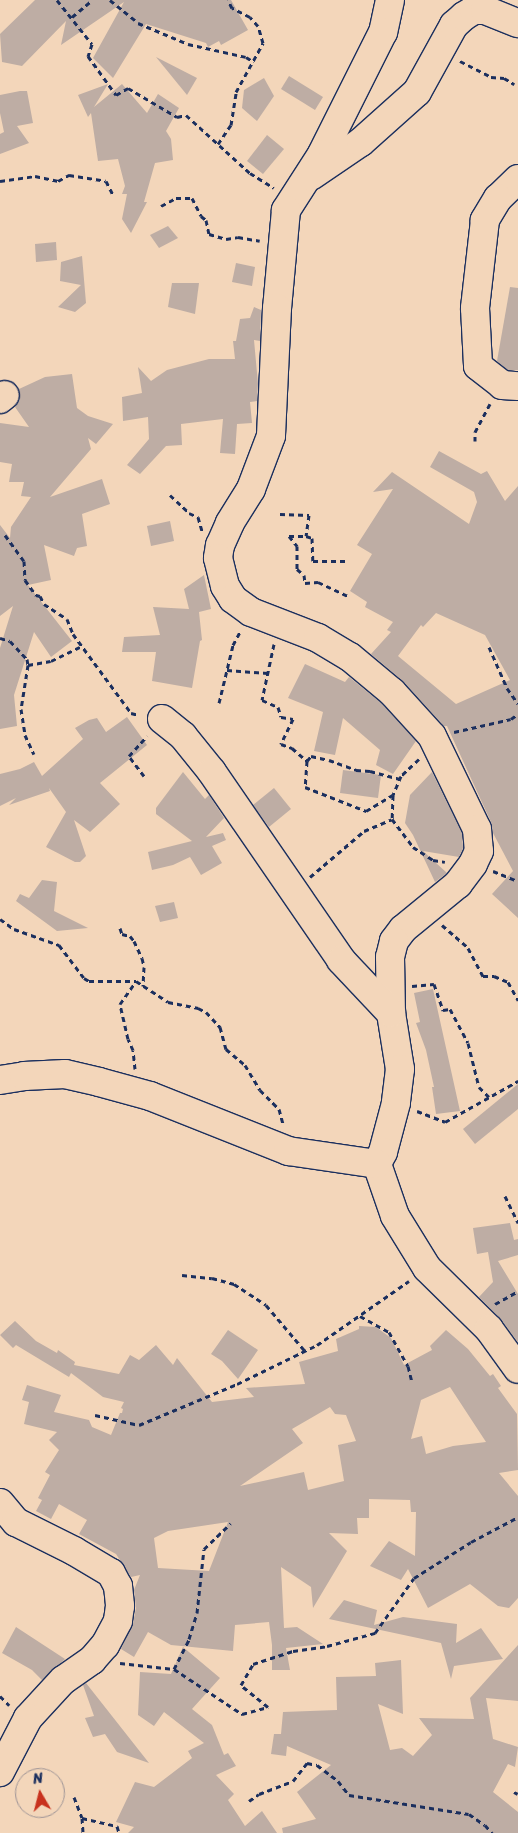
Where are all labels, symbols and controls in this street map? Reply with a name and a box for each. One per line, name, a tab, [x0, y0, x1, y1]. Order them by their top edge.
text: N	[31, 1766, 45, 1792]
north arrow	[15, 1768, 65, 1818]

